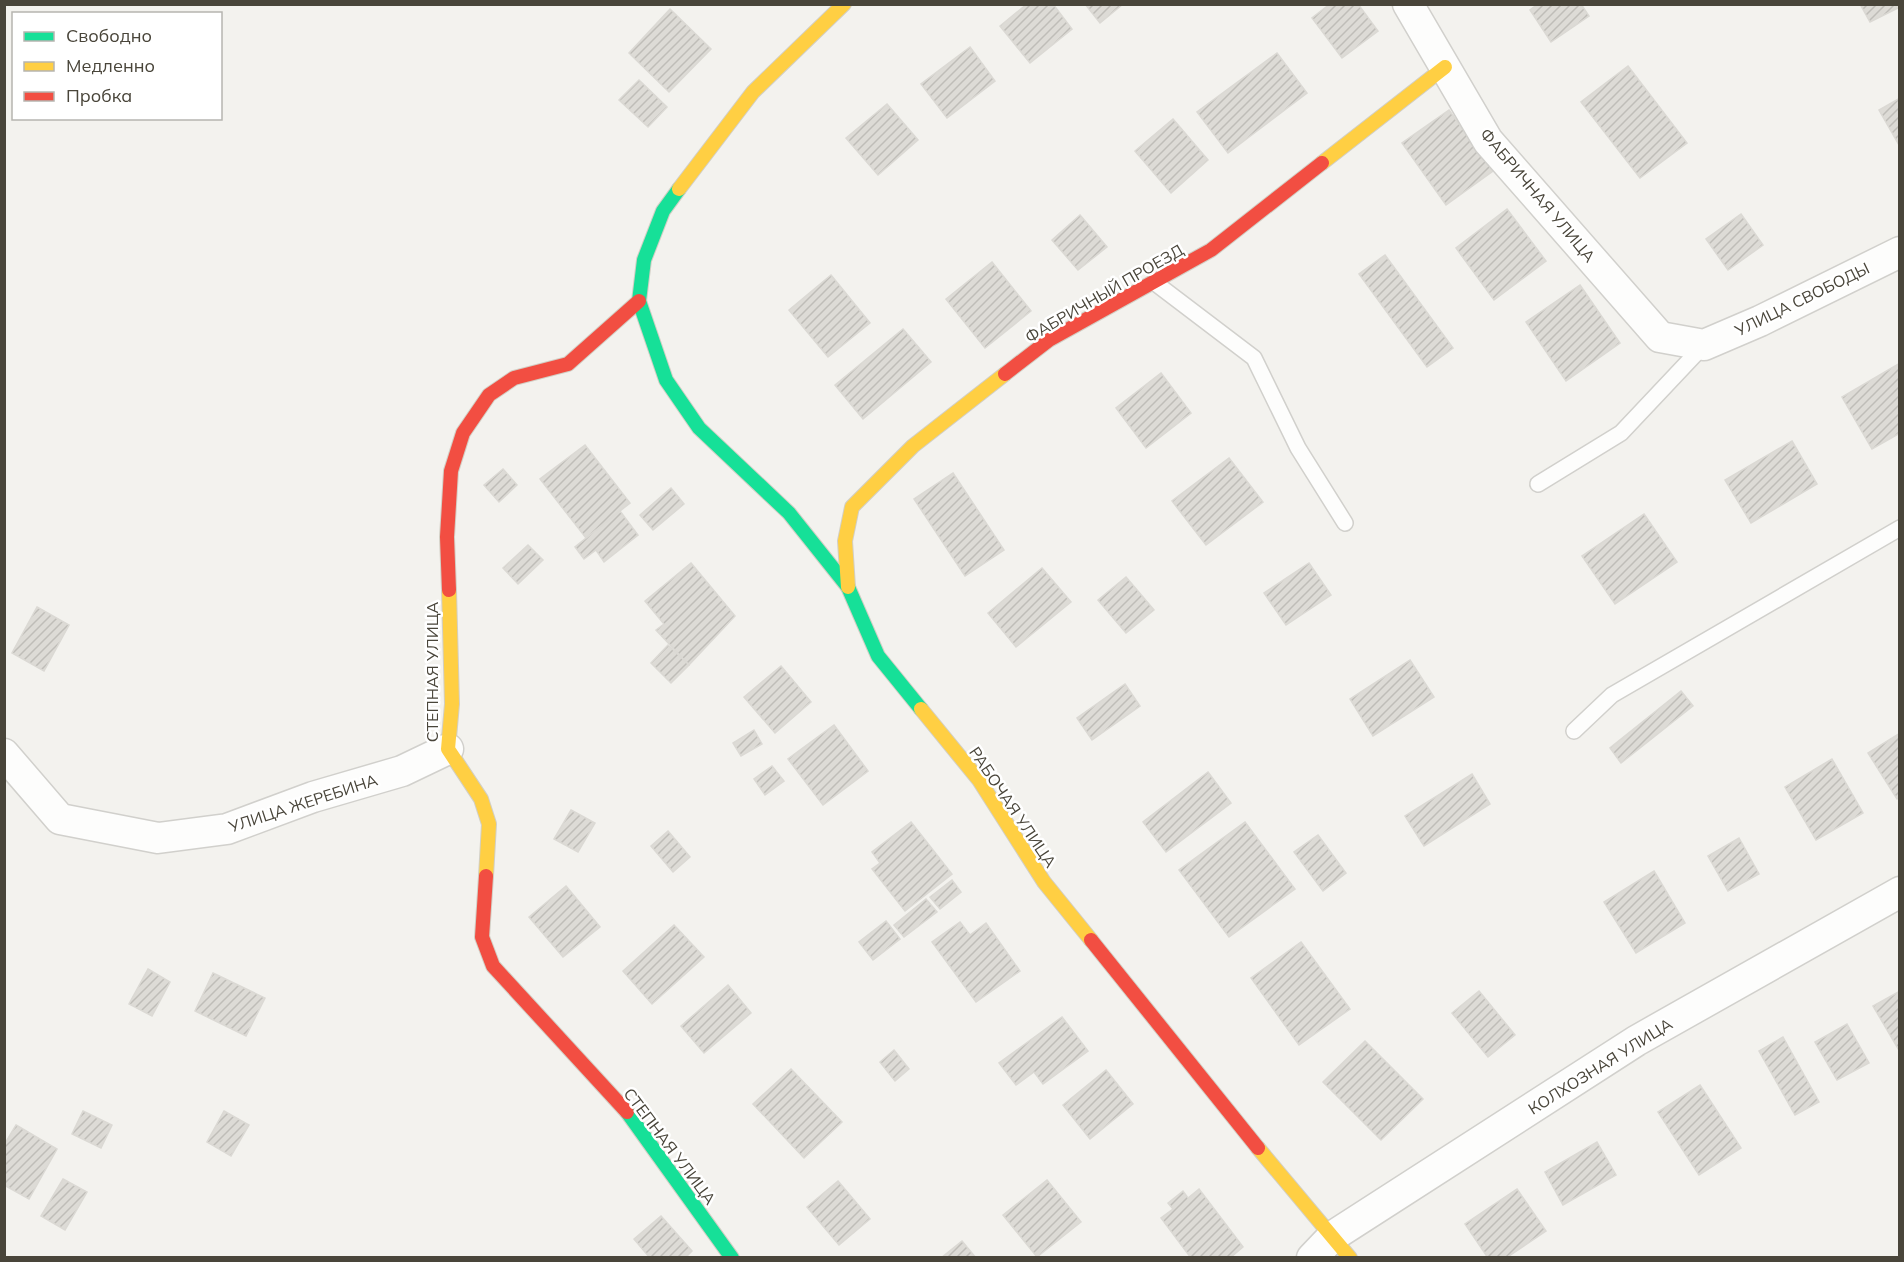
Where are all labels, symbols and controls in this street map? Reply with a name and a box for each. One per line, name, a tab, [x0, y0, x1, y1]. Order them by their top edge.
legend	[12, 12, 222, 120]
text: Свободно	[66, 24, 152, 47]
text: Медленно	[66, 54, 155, 77]
text: Пробка	[66, 84, 132, 107]
street label: ФАБРИЧНАЯ УЛИЦА	[1476, 124, 1600, 266]
street label: ФАБРИЧНЫЙ ПРОЕЗД	[1021, 239, 1187, 347]
street label: УЛИЦА СВОБОДЫ	[1730, 258, 1873, 341]
street label: СТЕПНАЯ УЛИЦА	[422, 601, 442, 742]
street label: РАБОЧАЯ УЛИЦА	[965, 743, 1061, 871]
street label: УЛИЦА ЖЕРЕБИНА	[225, 769, 380, 837]
street label: КОЛХОЗНАЯ УЛИЦА	[1524, 1013, 1676, 1119]
street label: СТЕПНАЯ УЛИЦА	[620, 1084, 720, 1208]

